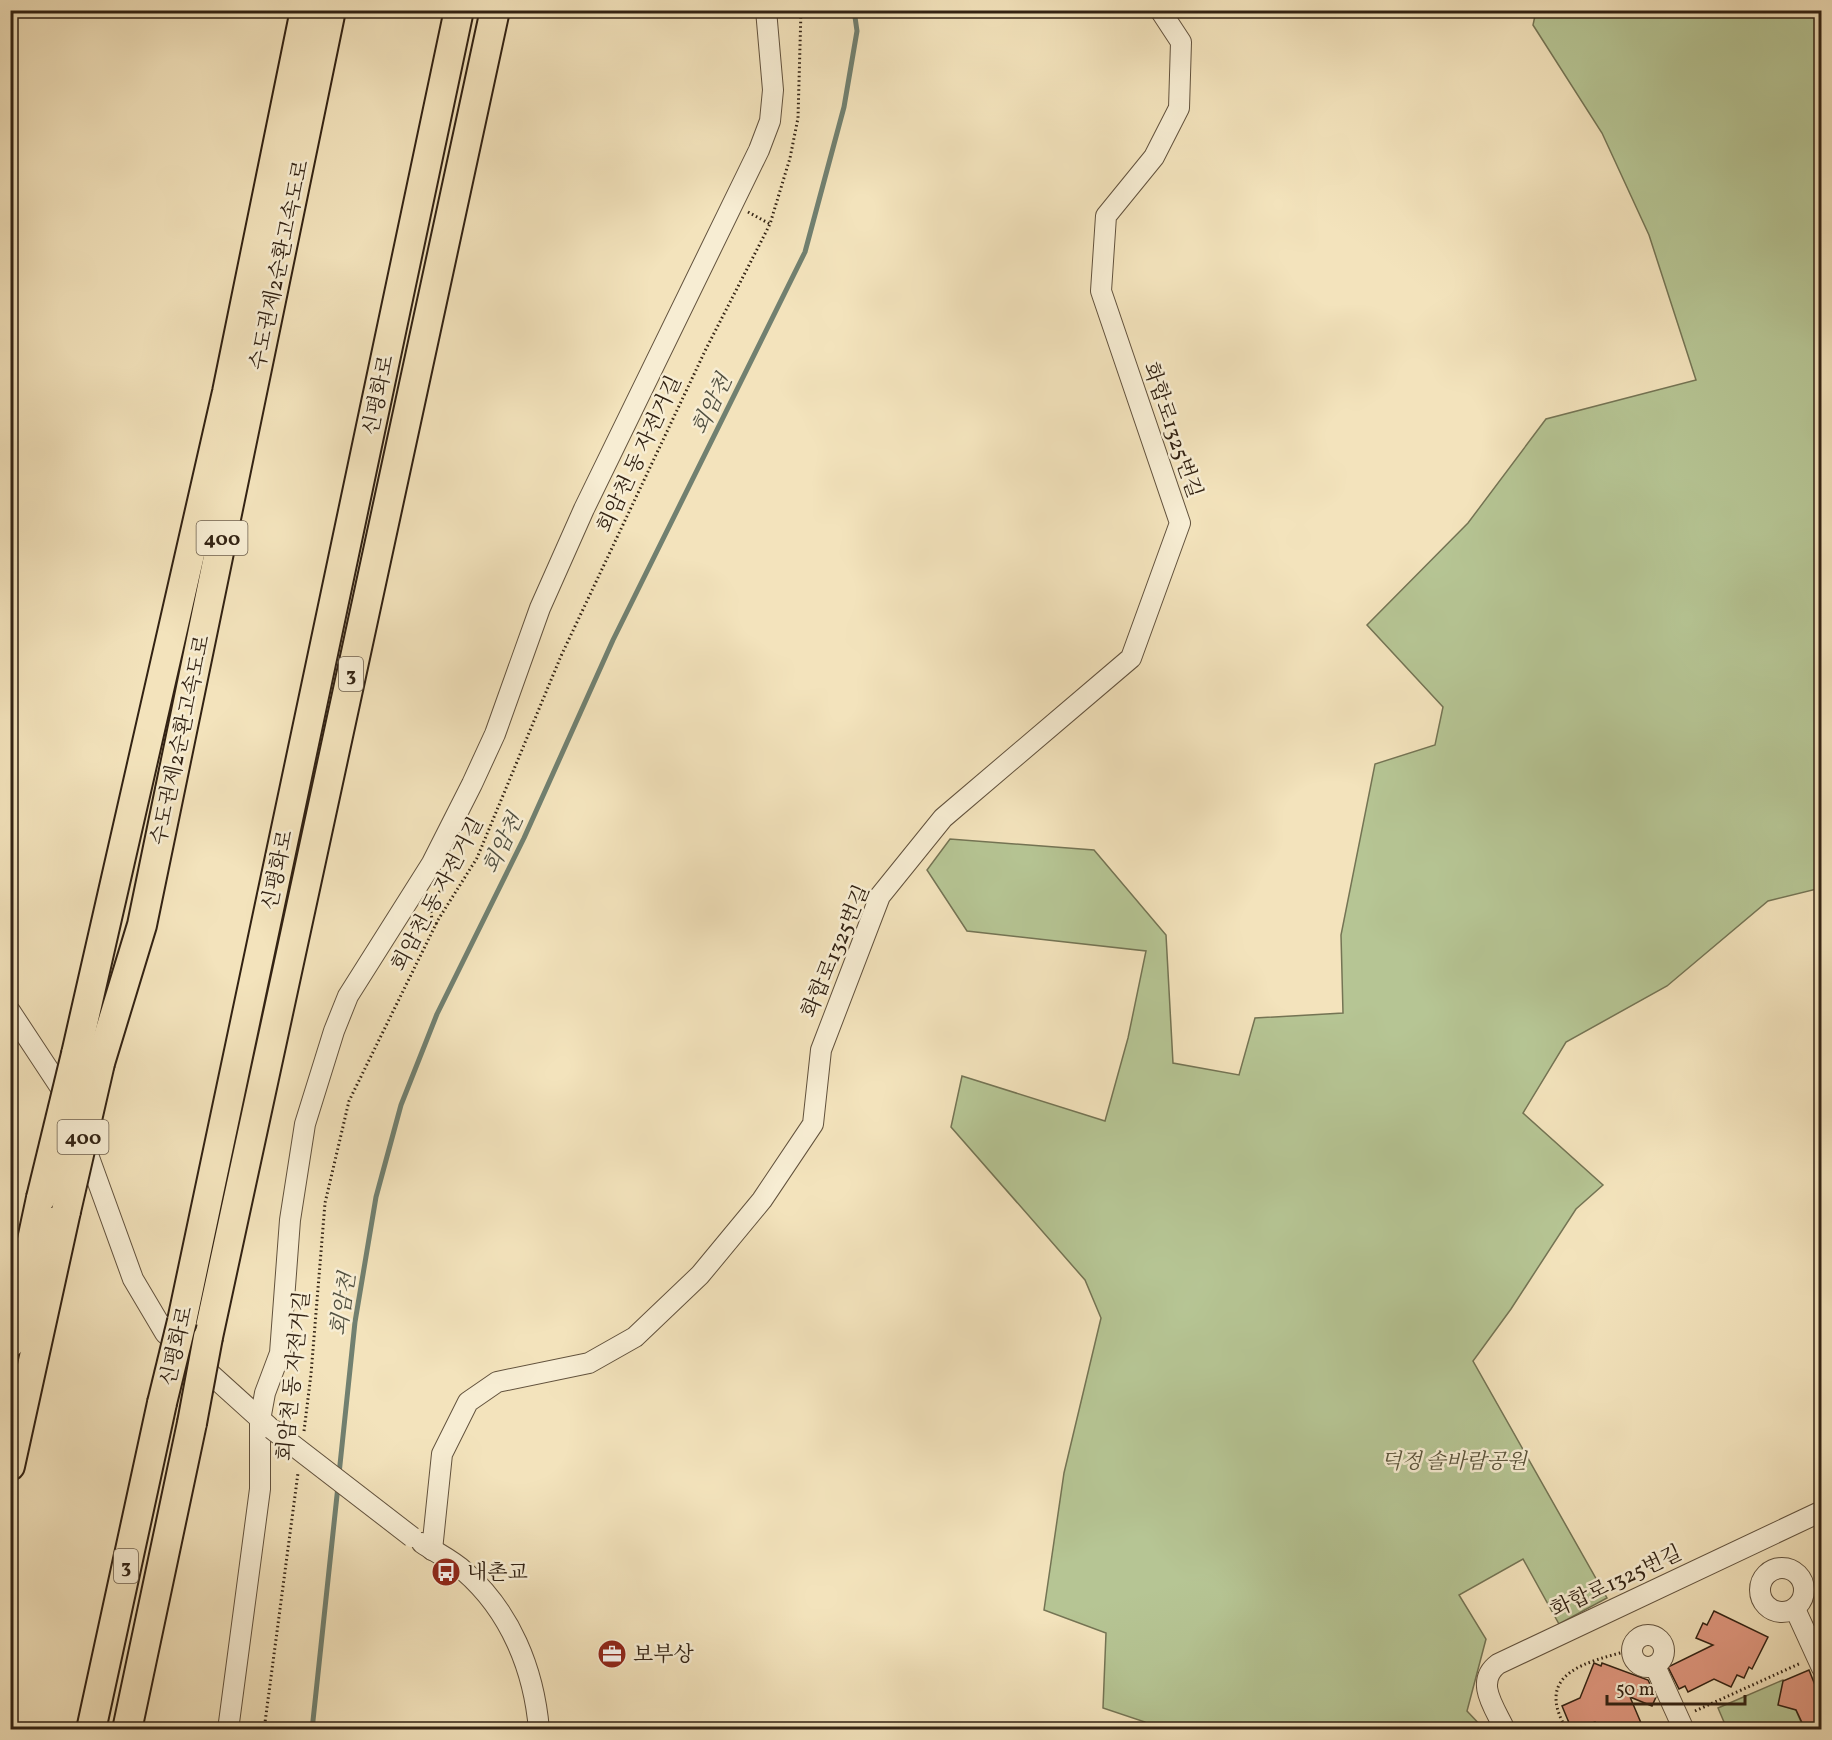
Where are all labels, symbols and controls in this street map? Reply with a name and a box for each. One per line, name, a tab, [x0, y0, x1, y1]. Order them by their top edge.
street label: 수도권제2순환고속도로	[244, 158, 317, 373]
street label: 신평화로	[357, 353, 402, 438]
street label: 화합로1325번길	[1135, 359, 1208, 502]
water label: 회암천	[685, 368, 742, 441]
street label: 회암천 동 자전거길	[591, 371, 690, 538]
road number: 400	[196, 521, 248, 555]
street label: 수도권제2순환고속도로	[145, 633, 218, 848]
road number: 3	[339, 657, 363, 691]
water label: 회암천	[476, 807, 533, 880]
street label: 회암천 동 자전거길	[385, 813, 491, 977]
street label: 신평화로	[256, 828, 301, 913]
street label: 화합로1325번길	[795, 881, 877, 1022]
road number: 400	[58, 1120, 109, 1154]
water label: 회암천	[324, 1269, 365, 1338]
street label: 회암천 동 자전거길	[271, 1290, 318, 1463]
street label: 신평화로	[154, 1304, 201, 1389]
park label: 덕정 솔바람공원	[1381, 1448, 1529, 1477]
street label: 화합로1325번길	[1546, 1539, 1687, 1625]
road number: 3	[114, 1549, 138, 1583]
bus stop icon: 내촌교	[430, 1556, 462, 1588]
place label: 내촌교	[467, 1559, 528, 1588]
office icon: 보부상	[596, 1638, 628, 1670]
place label: 보부상	[633, 1641, 695, 1670]
scale bar	[1607, 1668, 1745, 1706]
text: 50 m	[1616, 1678, 1655, 1703]

